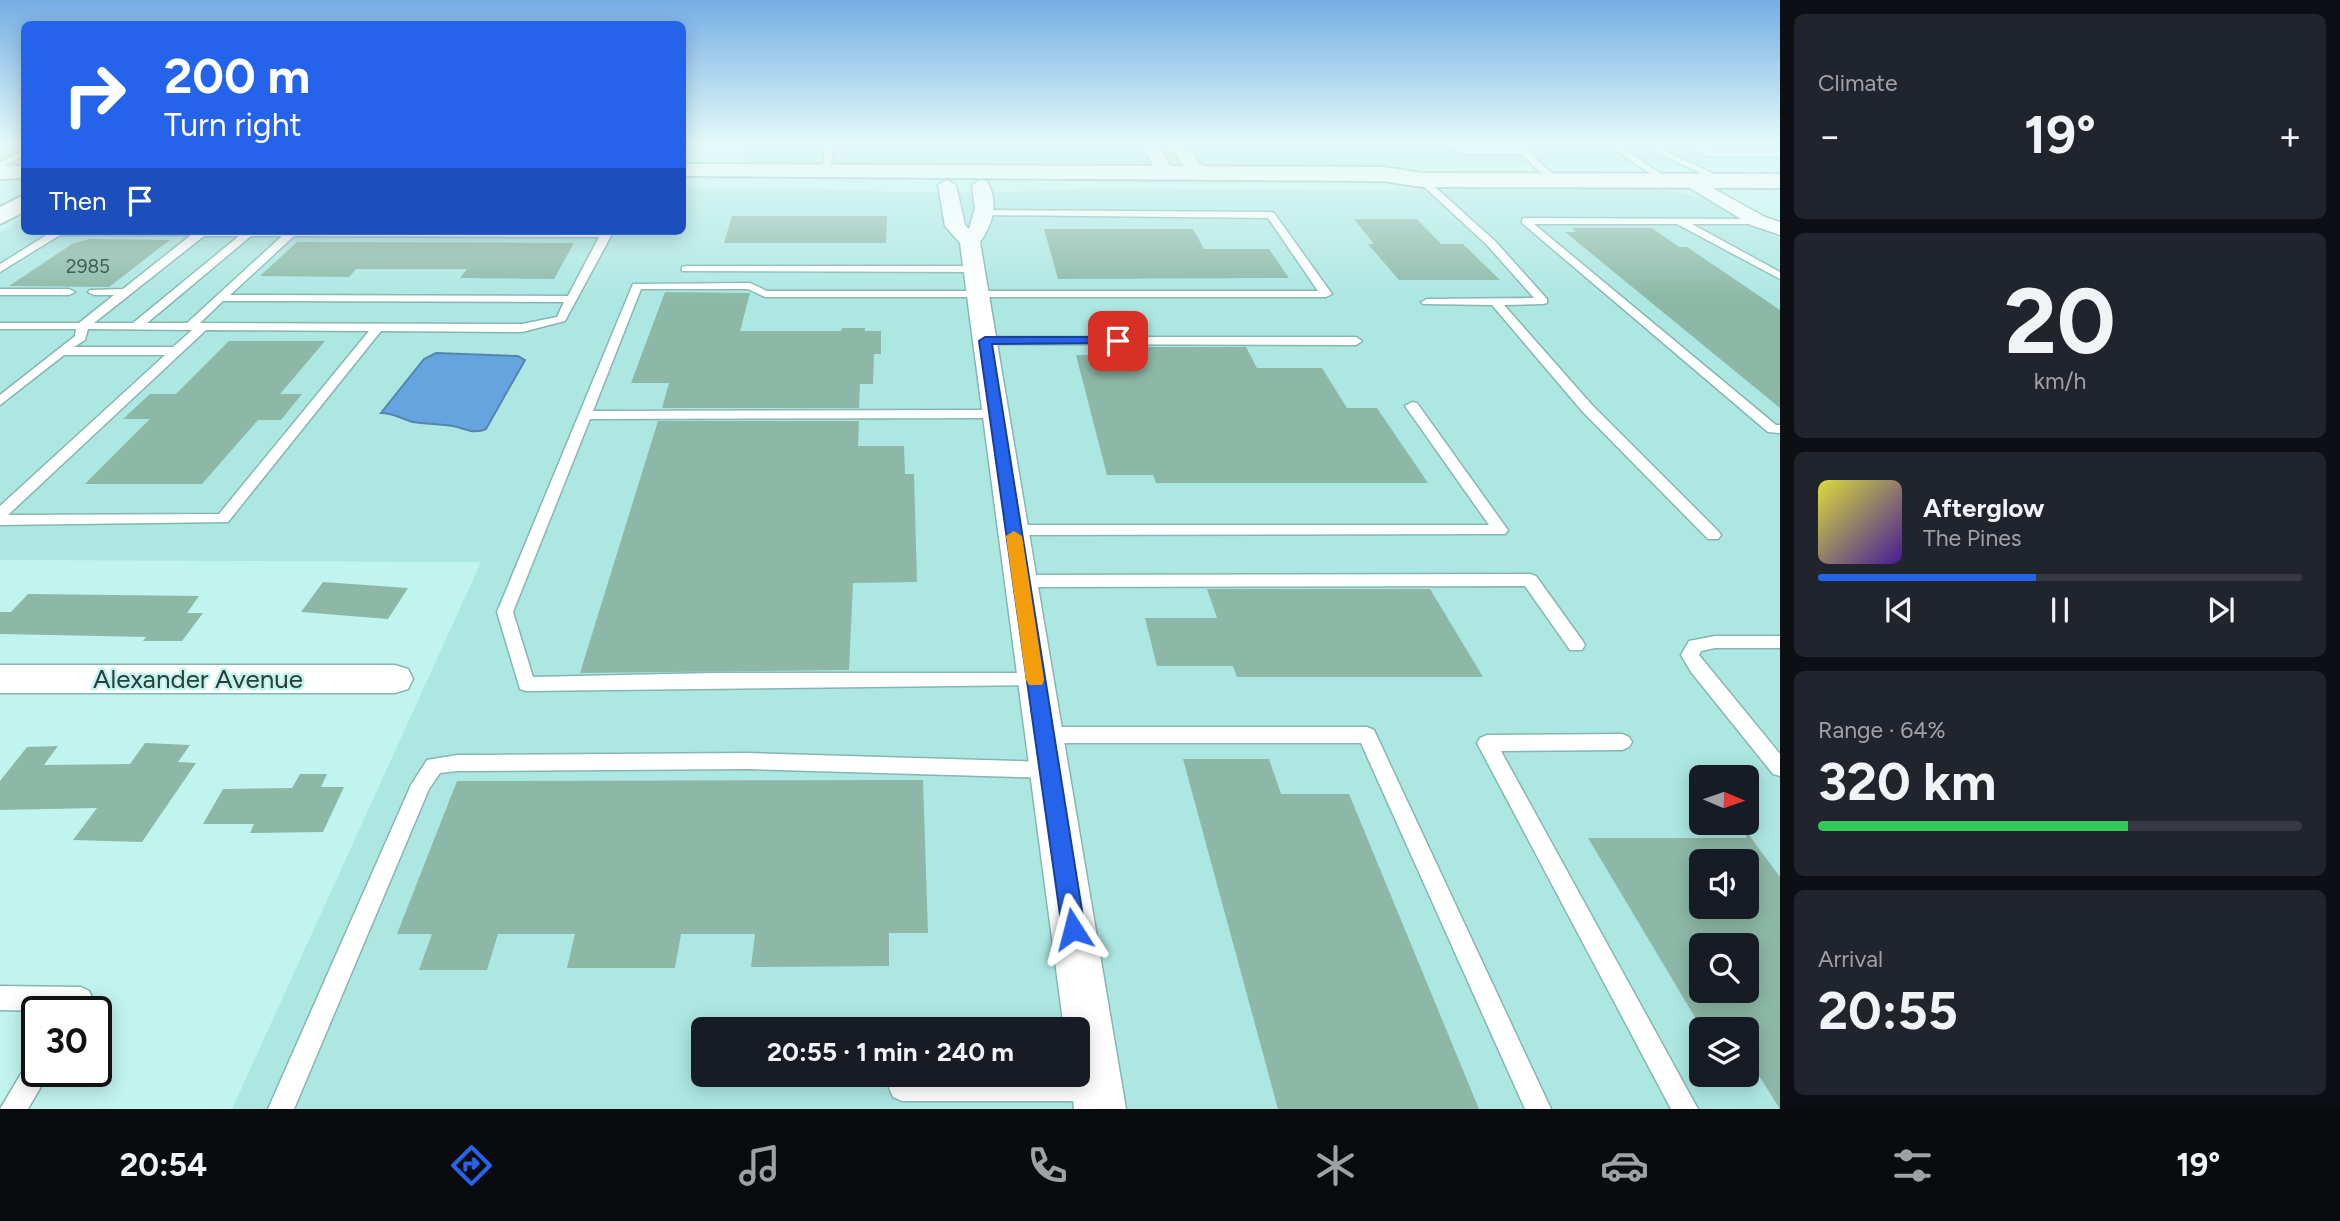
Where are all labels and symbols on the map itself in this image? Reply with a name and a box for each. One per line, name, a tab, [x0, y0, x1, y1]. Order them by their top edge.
house number: 2985	[66, 255, 110, 278]
pin	[1088, 311, 1148, 371]
street label: Alexander Avenue	[93, 663, 303, 695]
north arrow	[1689, 765, 1759, 835]
position arrow	[1036, 892, 1110, 966]
speed limit sign: 30	[21, 996, 112, 1087]

